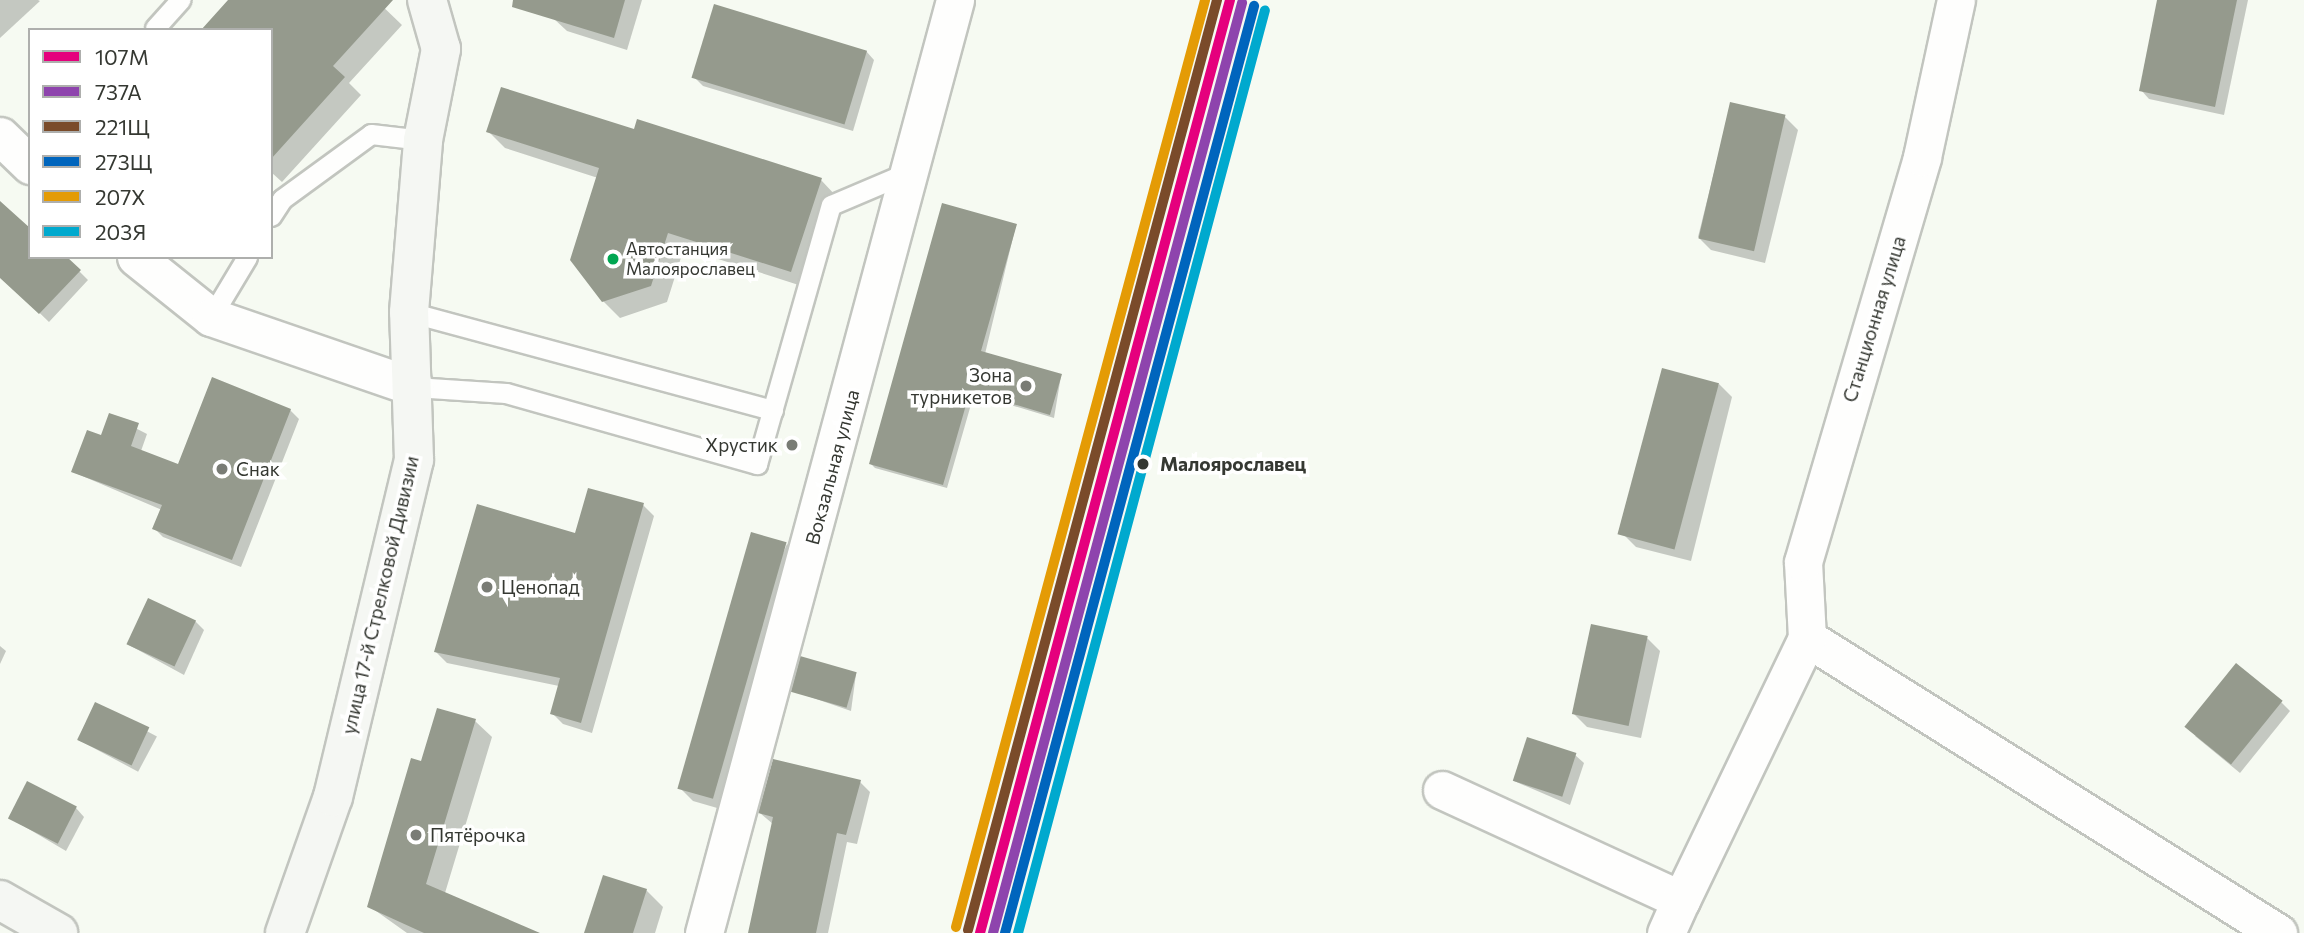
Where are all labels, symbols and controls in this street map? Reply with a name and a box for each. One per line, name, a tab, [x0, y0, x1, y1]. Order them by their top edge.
legend	[28, 28, 273, 259]
text: 107М	[95, 44, 149, 69]
text: 737А	[95, 79, 142, 104]
text: 221Щ	[95, 114, 150, 139]
text: 273Щ	[95, 149, 152, 174]
text: 207Х	[95, 184, 146, 209]
text: 203Я	[95, 219, 146, 244]
street label: Станционная улица	[1838, 233, 1910, 405]
place label: Автостанция Малоярославец	[626, 239, 755, 279]
marker: Автостанция Малоярославец	[606, 252, 620, 266]
place label: Зона турникетов	[910, 364, 1012, 408]
marker: Зона турникетов	[1018, 378, 1034, 394]
street label: Вокзальная улица	[800, 387, 864, 547]
place label: Хрустик	[705, 434, 778, 456]
marker: Хрустик	[784, 437, 800, 453]
marker: Малоярославец	[1132, 453, 1154, 475]
place label: Малоярославец	[1160, 453, 1306, 475]
street label: улица 17-й Стрелковой Дивизии	[337, 454, 423, 736]
place label: Снак	[236, 458, 280, 480]
marker: Снак	[214, 461, 230, 477]
place label: Ценопад	[501, 576, 580, 598]
marker: Ценопад	[479, 579, 495, 595]
place label: Пятёрочка	[430, 824, 526, 846]
marker: Пятёрочка	[408, 827, 424, 843]

